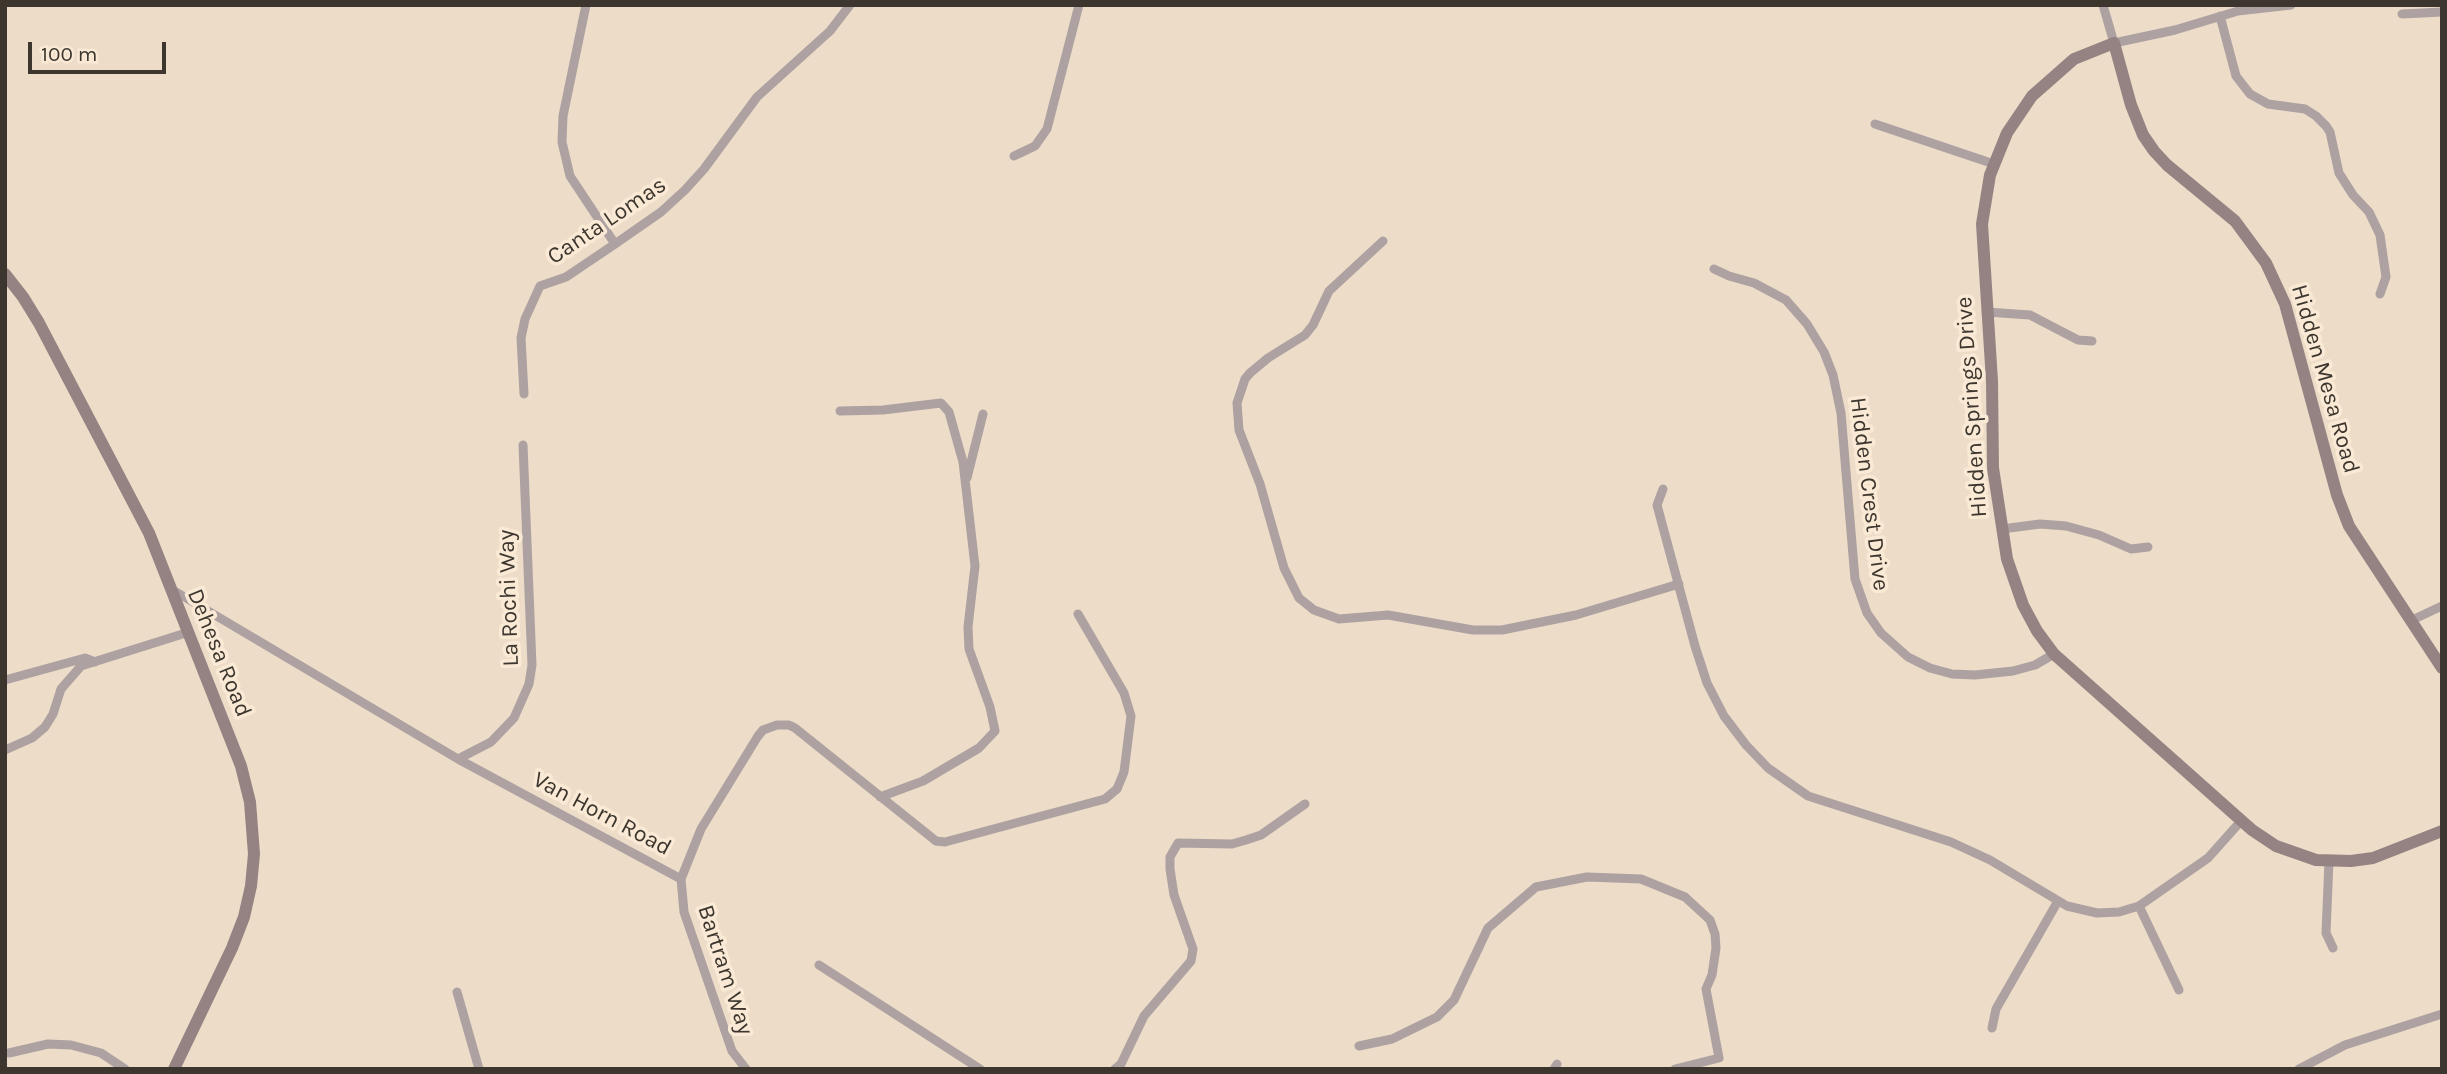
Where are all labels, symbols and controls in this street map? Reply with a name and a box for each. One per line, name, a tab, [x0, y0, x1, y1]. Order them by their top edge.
scale bar	[32, 28, 170, 72]
text: 100 m	[41, 42, 98, 66]
street label: Canta Lomas	[542, 171, 672, 271]
street label: Hidden Mesa Road	[2285, 281, 2365, 477]
street label: Hidden Springs Drive	[1951, 296, 1993, 518]
street label: Hidden Crest Drive	[1843, 396, 1895, 592]
street label: La Rochi Way	[493, 529, 525, 667]
street label: Dehesa Road	[181, 585, 257, 721]
street label: Van Horn Road	[528, 766, 676, 862]
street label: Bartram Way	[691, 902, 759, 1038]

